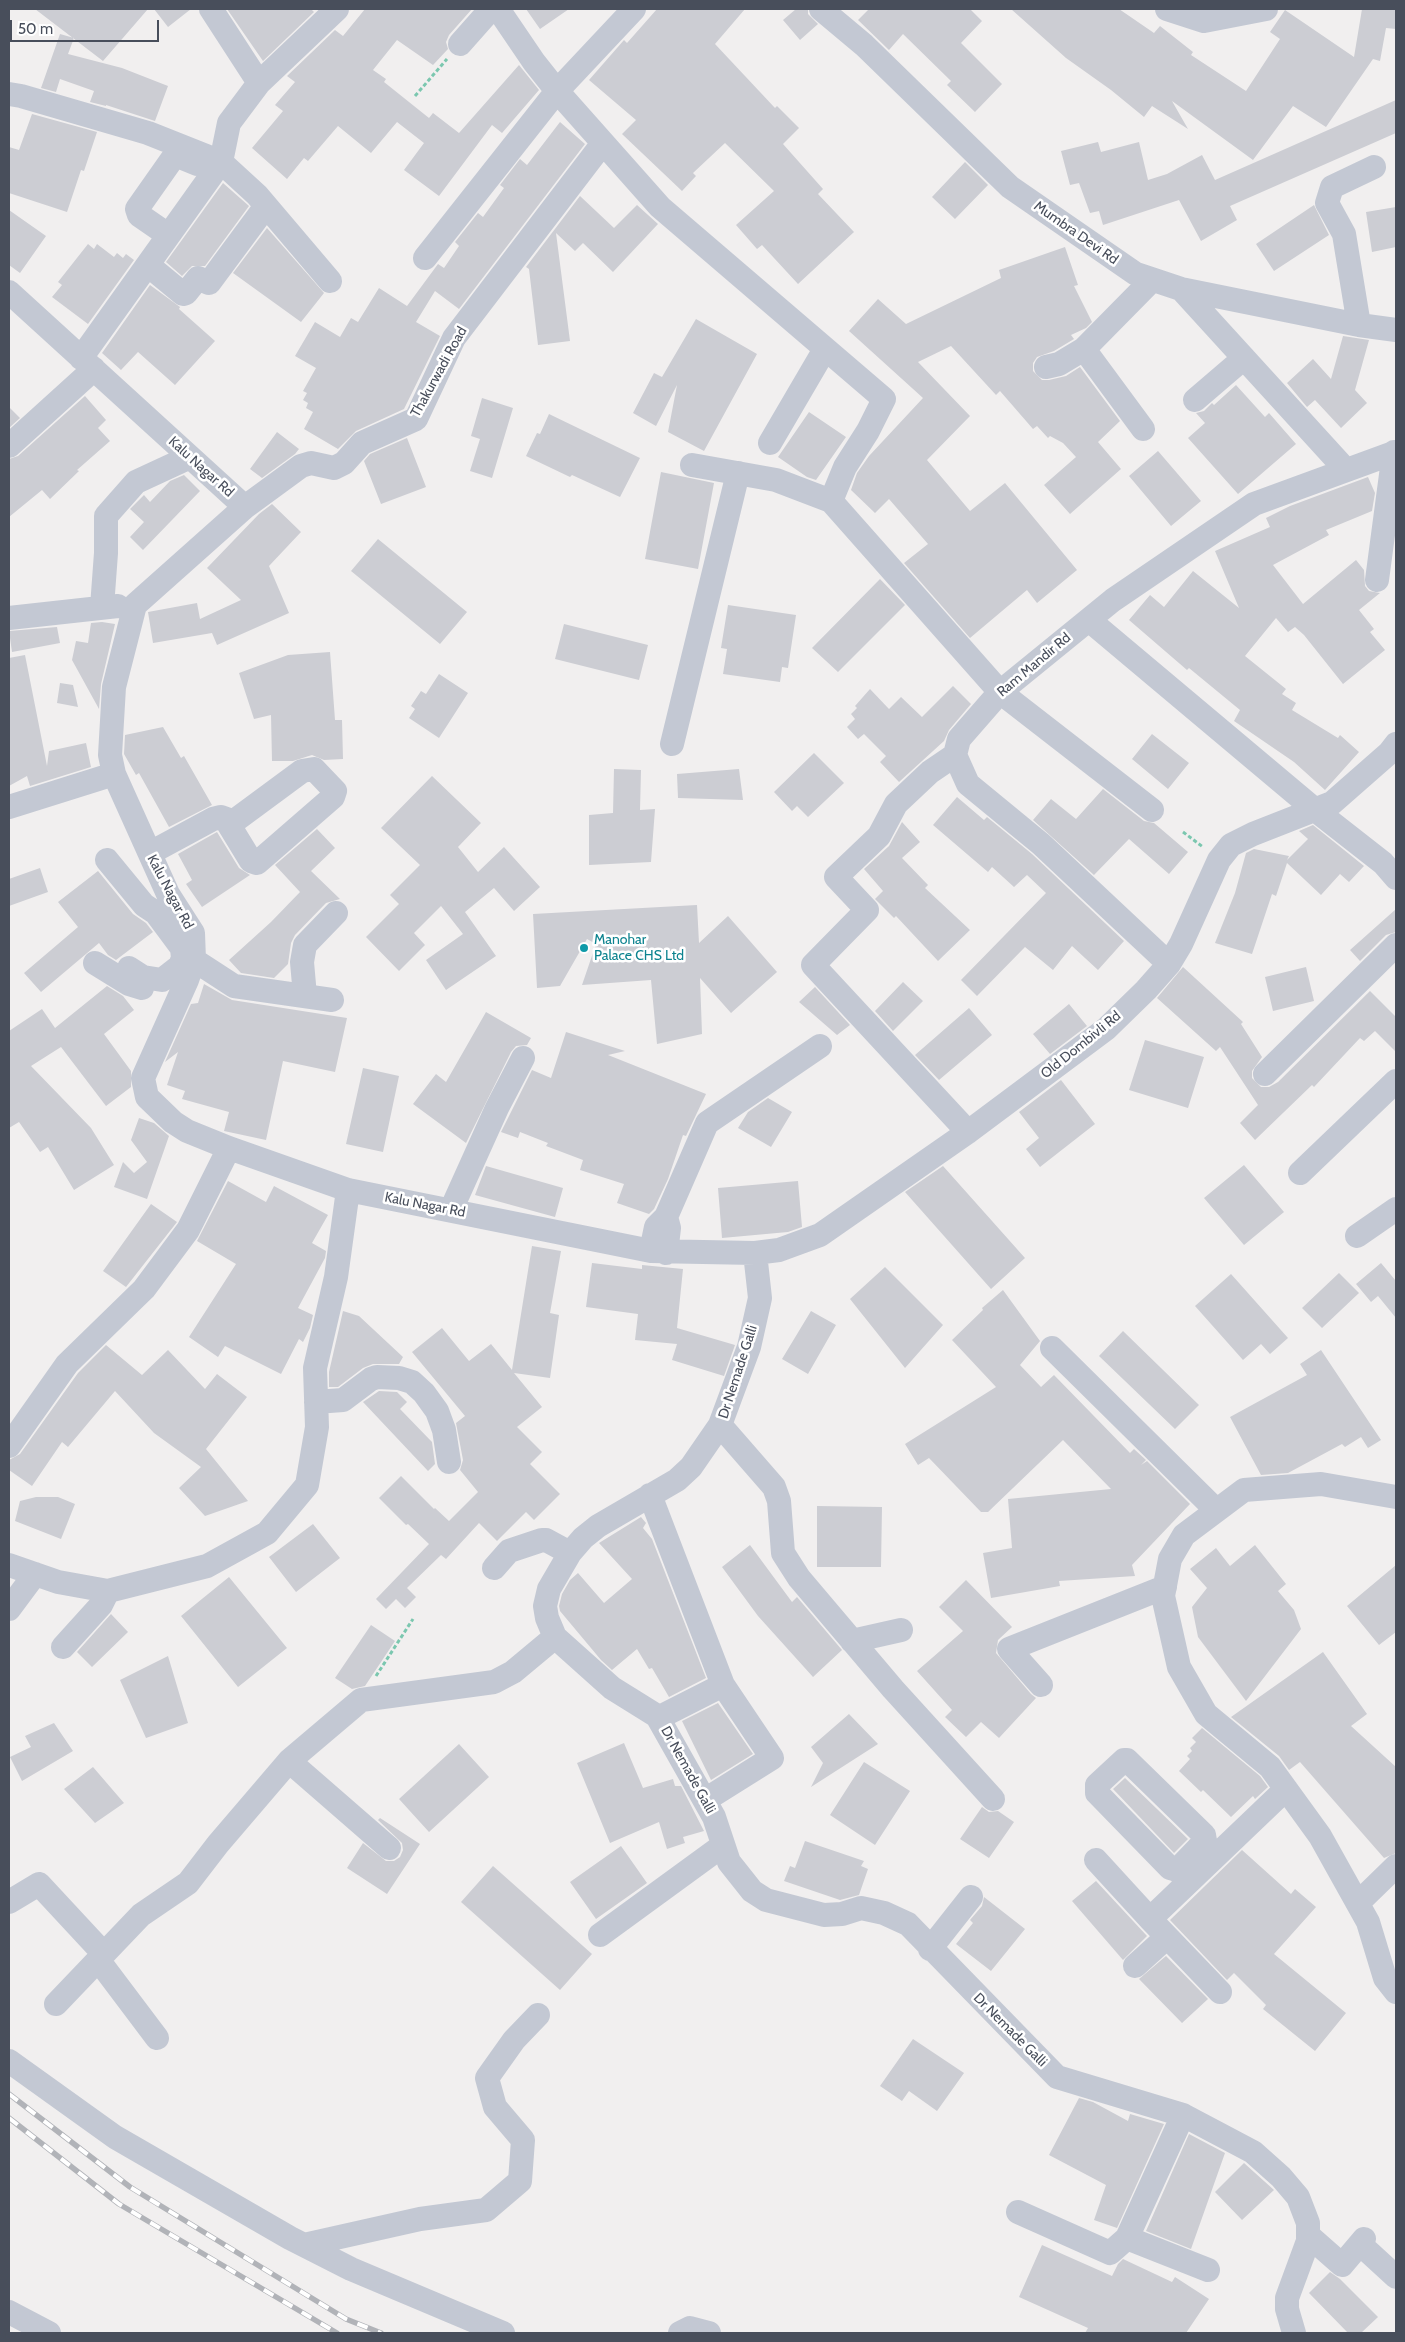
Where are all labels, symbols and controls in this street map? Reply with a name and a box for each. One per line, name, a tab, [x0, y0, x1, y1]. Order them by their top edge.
scale bar	[12, 10, 161, 42]
text: 50 m	[18, 20, 53, 38]
street label: Mumbra Devi Rd	[1031, 198, 1121, 268]
street label: Thakurwadi Road	[407, 324, 471, 420]
street label: Kalu Nagar Rd	[165, 433, 237, 501]
street label: Ram Mandir Rd	[994, 629, 1074, 701]
street label: Kalu Nagar Rd	[143, 852, 197, 932]
place label: Manohar Palace CHS Ltd	[594, 932, 684, 964]
marker: Manohar Palace CHS Ltd	[578, 942, 590, 954]
street label: Old Dombivli Rd	[1038, 1008, 1124, 1082]
street label: Kalu Nagar Rd	[383, 1189, 467, 1221]
street label: Dr Nemade Galli	[715, 1323, 761, 1421]
street label: Dr Nemade Galli	[657, 1723, 719, 1817]
street label: Dr Nemade Galli	[970, 1990, 1050, 2070]

